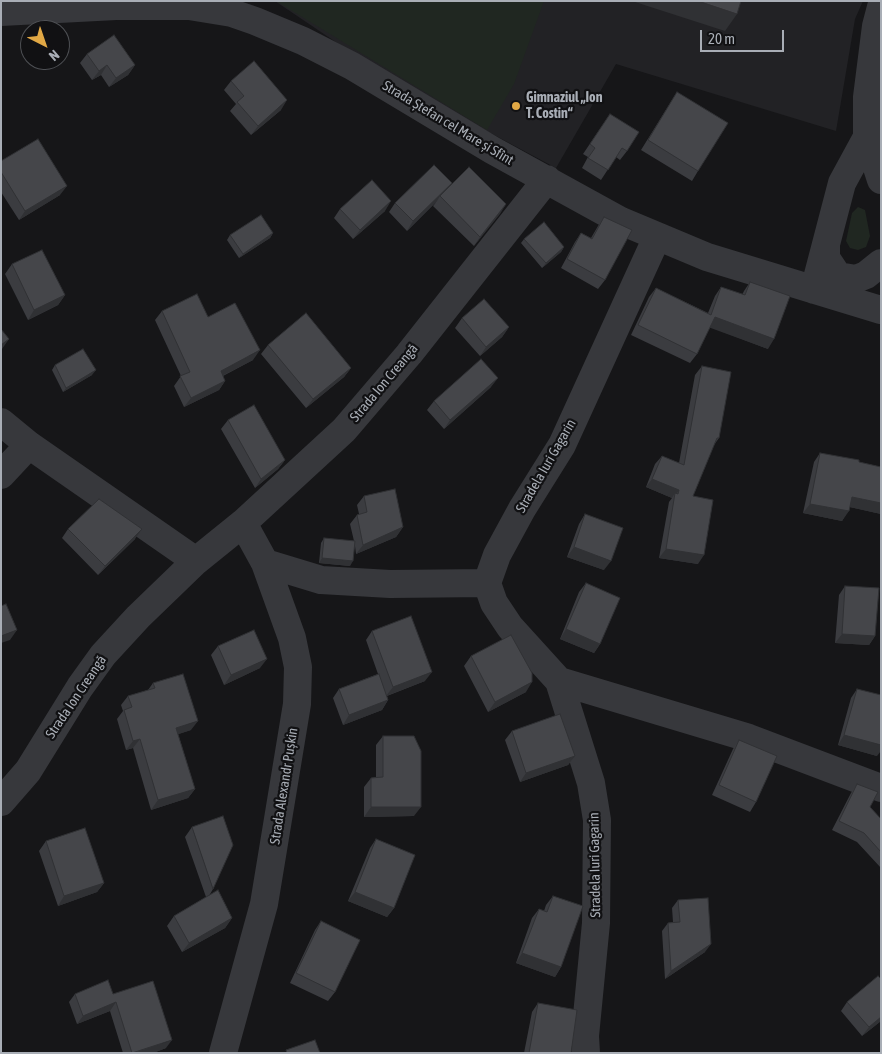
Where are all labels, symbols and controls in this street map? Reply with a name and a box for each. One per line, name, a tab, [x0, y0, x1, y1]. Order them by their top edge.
north arrow	[20, 20, 70, 70]
scale bar	[702, 20, 786, 52]
text: 20 m	[708, 30, 735, 47]
text: N	[46, 47, 63, 64]
street label: Strada Ștefan cel Mare și Sfînt	[379, 77, 517, 169]
place label: Gimnaziul „Ion T. Costin“	[526, 90, 602, 122]
marker: Gimnaziul „Ion T. Costin“	[510, 100, 522, 112]
street label: Strada Ion Creangă	[347, 341, 421, 425]
street label: Stradela Iuri Gagarin	[512, 416, 580, 516]
street label: Strada Ion Creangă	[42, 652, 110, 742]
street label: Strada Alexandr Pușkin	[266, 726, 302, 846]
street label: Stradela Iuri Gagarin	[586, 812, 604, 918]

